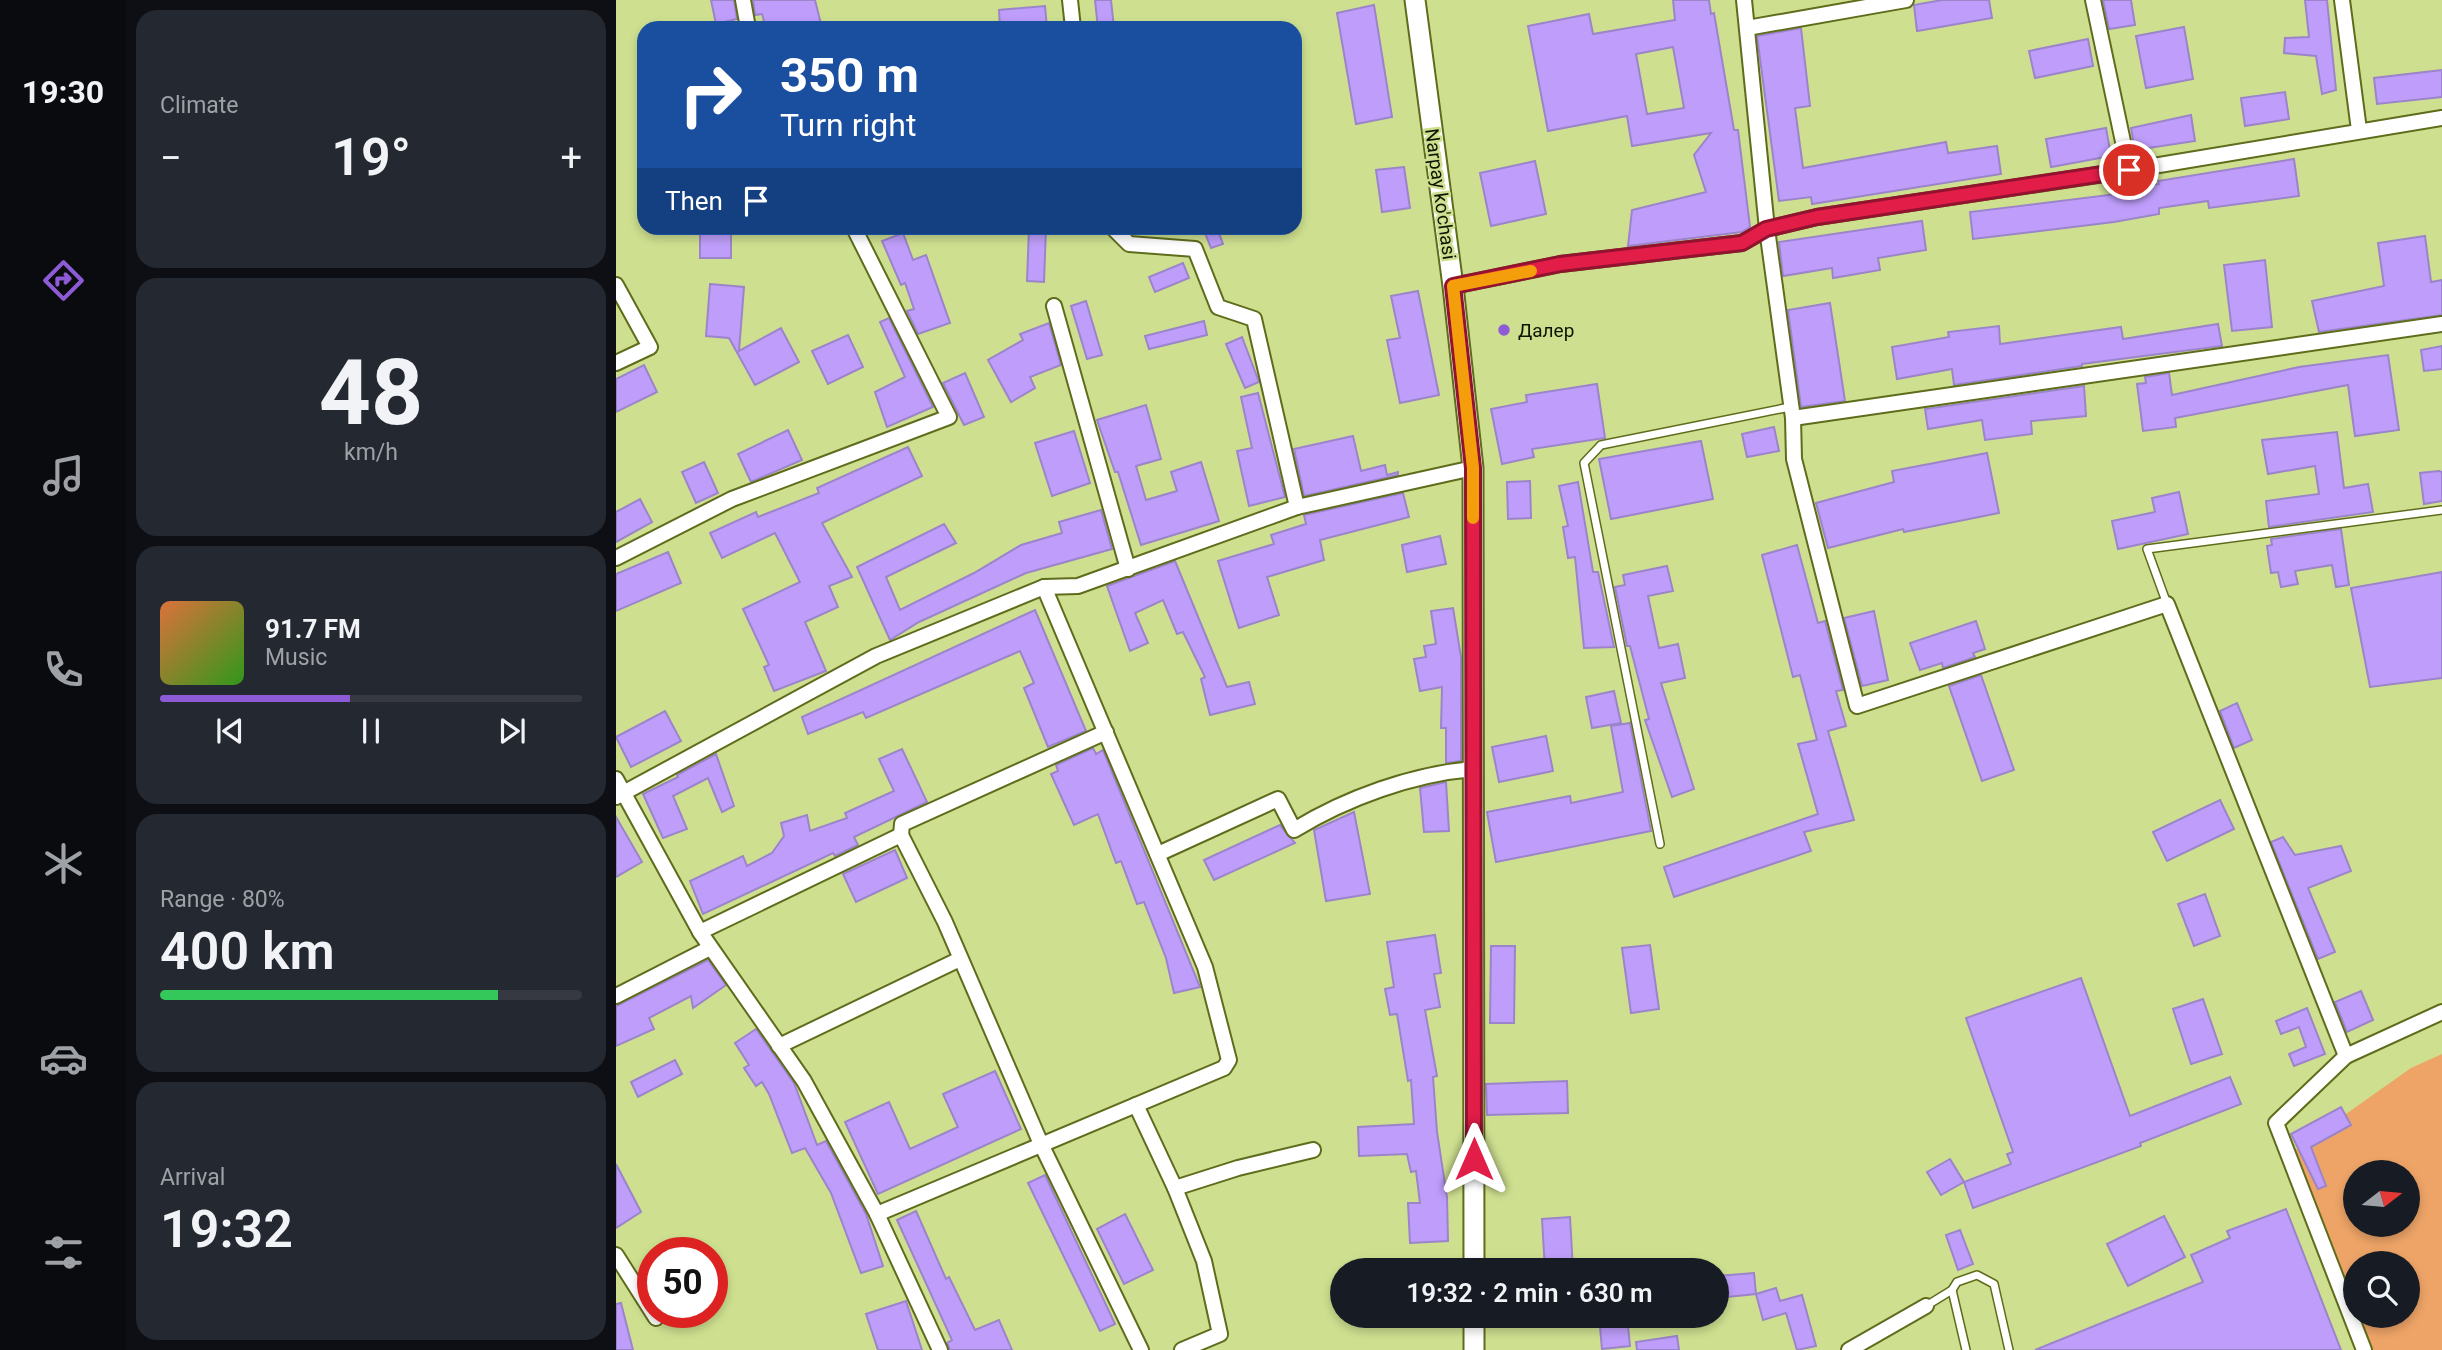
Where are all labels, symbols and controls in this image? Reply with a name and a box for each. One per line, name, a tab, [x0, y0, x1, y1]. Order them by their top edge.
text: 350 m	[780, 47, 919, 104]
icon: right	[665, 49, 756, 140]
text: 19:30	[22, 73, 104, 111]
text: Climate	[160, 92, 239, 119]
text: Turn right	[780, 106, 916, 144]
text: 19°	[331, 127, 411, 188]
street label: Narpay ko'chasi	[1420, 127, 1461, 261]
text: −	[160, 136, 182, 180]
text: +	[560, 136, 582, 180]
pin	[2099, 140, 2159, 200]
icon: arrive	[2110, 151, 2148, 189]
icon: arrive	[737, 182, 775, 220]
text: Then	[665, 186, 723, 216]
icon: directions	[39, 256, 88, 305]
place label: Далер	[1518, 319, 1574, 342]
marker: Далер	[1496, 322, 1512, 338]
text: 48	[319, 340, 423, 446]
text: km/h	[344, 439, 398, 466]
icon: music	[39, 451, 88, 500]
text: 91.7 FM	[265, 614, 361, 644]
text: Music	[265, 644, 327, 671]
icon: phone	[39, 645, 88, 694]
icon: previous	[211, 712, 249, 750]
icon: pause	[352, 712, 390, 750]
icon: next	[493, 712, 531, 750]
icon: climate	[39, 839, 88, 888]
text: Range · 80%	[160, 886, 285, 913]
text: 400 km	[160, 921, 335, 982]
icon: car	[39, 1034, 88, 1083]
position arrow	[1437, 1122, 1511, 1196]
north arrow	[2343, 1160, 2420, 1237]
map controls	[2343, 1160, 2420, 1328]
text: Arrival	[160, 1164, 225, 1191]
text: 19:32	[160, 1199, 293, 1260]
icon: filters	[39, 1228, 88, 1277]
speed limit sign: 50	[637, 1237, 728, 1328]
button: search	[2343, 1251, 2420, 1328]
text: 19:32 · 2 min · 630 m	[1406, 1278, 1653, 1308]

